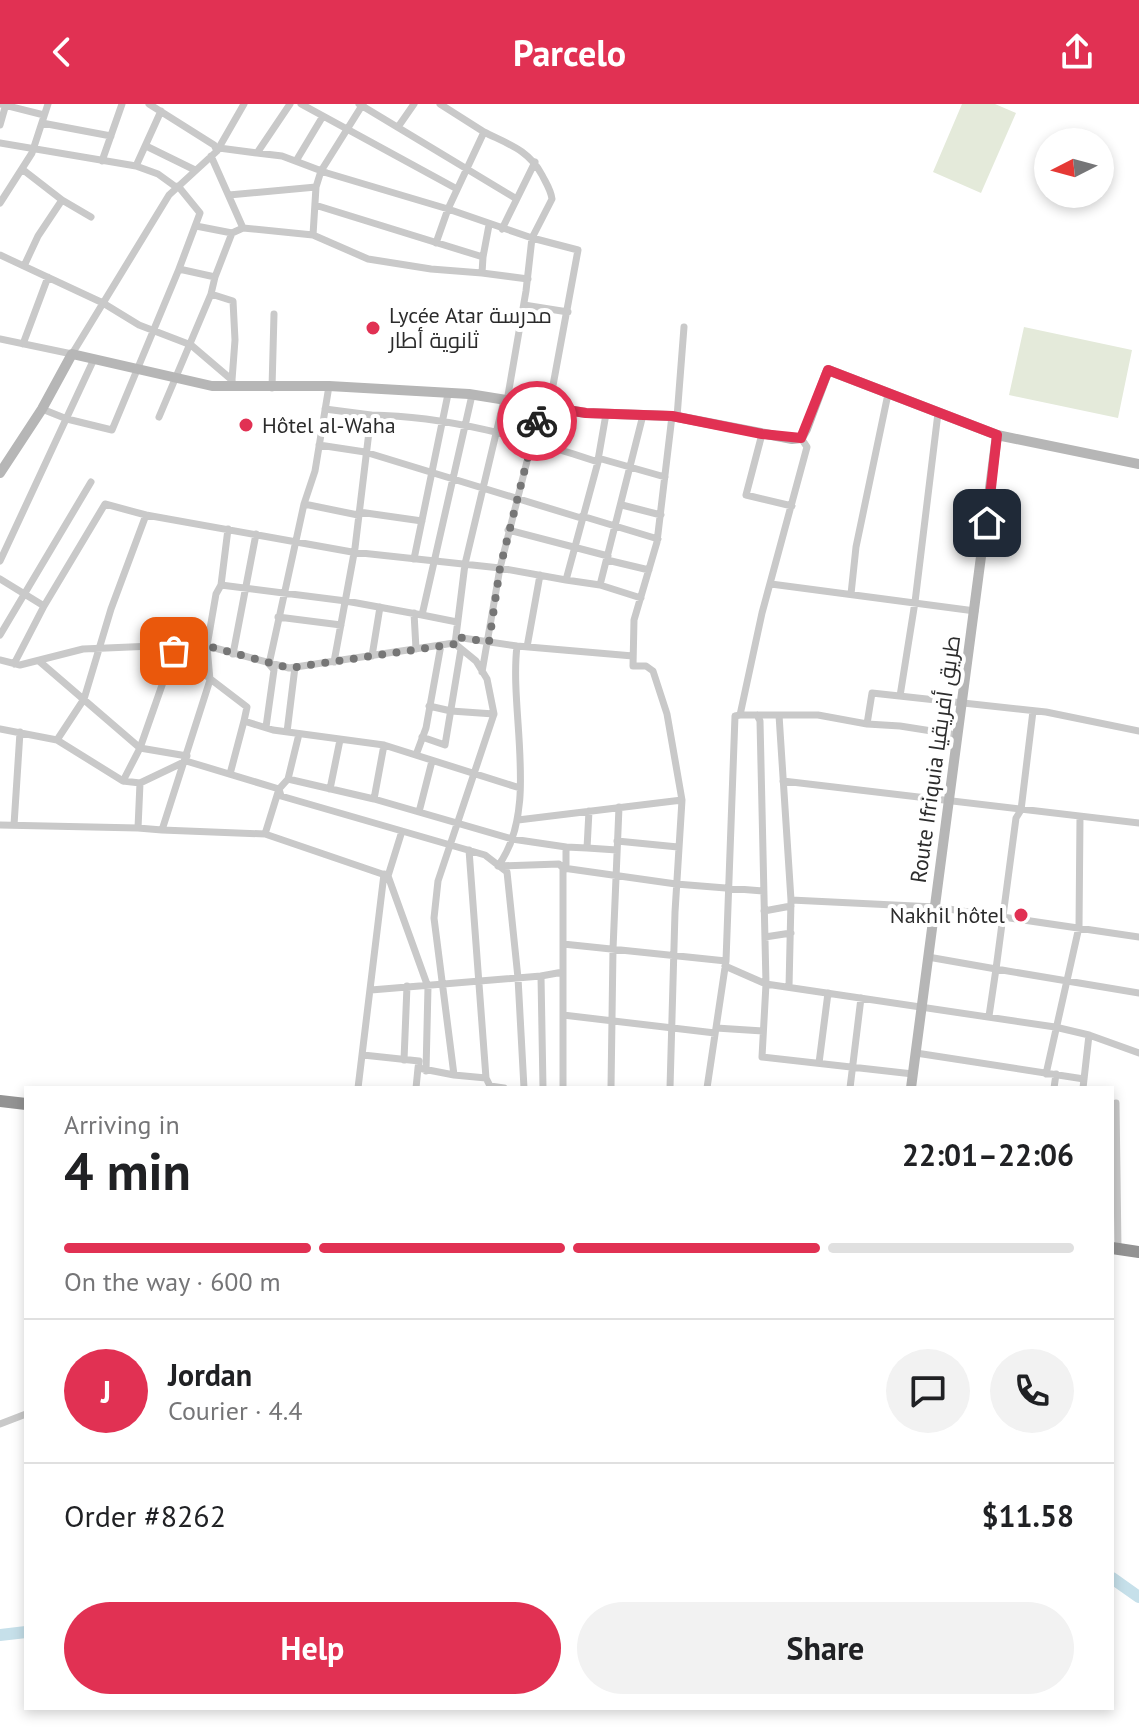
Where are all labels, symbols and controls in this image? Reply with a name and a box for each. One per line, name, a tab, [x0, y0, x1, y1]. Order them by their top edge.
text: Parcelo	[513, 29, 626, 76]
icon: back	[40, 30, 84, 74]
icon: share	[1055, 30, 1099, 74]
north arrow	[1034, 128, 1114, 208]
map controls	[1034, 128, 1114, 208]
place label: Lycée Atar مدرسة ثانوية أطار	[387, 301, 552, 354]
marker: Lycée Atar مدرسة ثانوية أطار	[364, 319, 382, 337]
courier	[497, 381, 577, 461]
icon: bike	[515, 399, 559, 443]
place label: Hôtel al-Waha	[262, 411, 396, 439]
marker: Hôtel al-Waha	[237, 416, 255, 434]
pin	[953, 489, 1021, 557]
icon: home	[965, 501, 1009, 545]
pin	[140, 617, 208, 685]
icon: bag	[152, 629, 196, 673]
street label: Route Ifriquia طريق أفريقيا	[904, 633, 966, 885]
place label: Nakhil hôtel	[890, 901, 1006, 929]
marker: Nakhil hôtel	[1012, 906, 1030, 924]
text: Arriving in	[64, 1108, 180, 1141]
text: 22:01–22:06	[902, 1135, 1074, 1174]
text: 4 min	[64, 1137, 191, 1204]
text: On the way · 600 m	[64, 1265, 281, 1298]
button: chat	[886, 1349, 970, 1433]
button: phone	[990, 1349, 1074, 1433]
text: Jordan	[168, 1355, 252, 1394]
text: J	[101, 1372, 111, 1411]
text: Courier · 4.4	[168, 1394, 302, 1427]
text: Order #8262	[64, 1496, 226, 1535]
text: $11.58	[982, 1496, 1074, 1535]
button: Help	[64, 1602, 561, 1694]
button: Share	[577, 1602, 1074, 1694]

